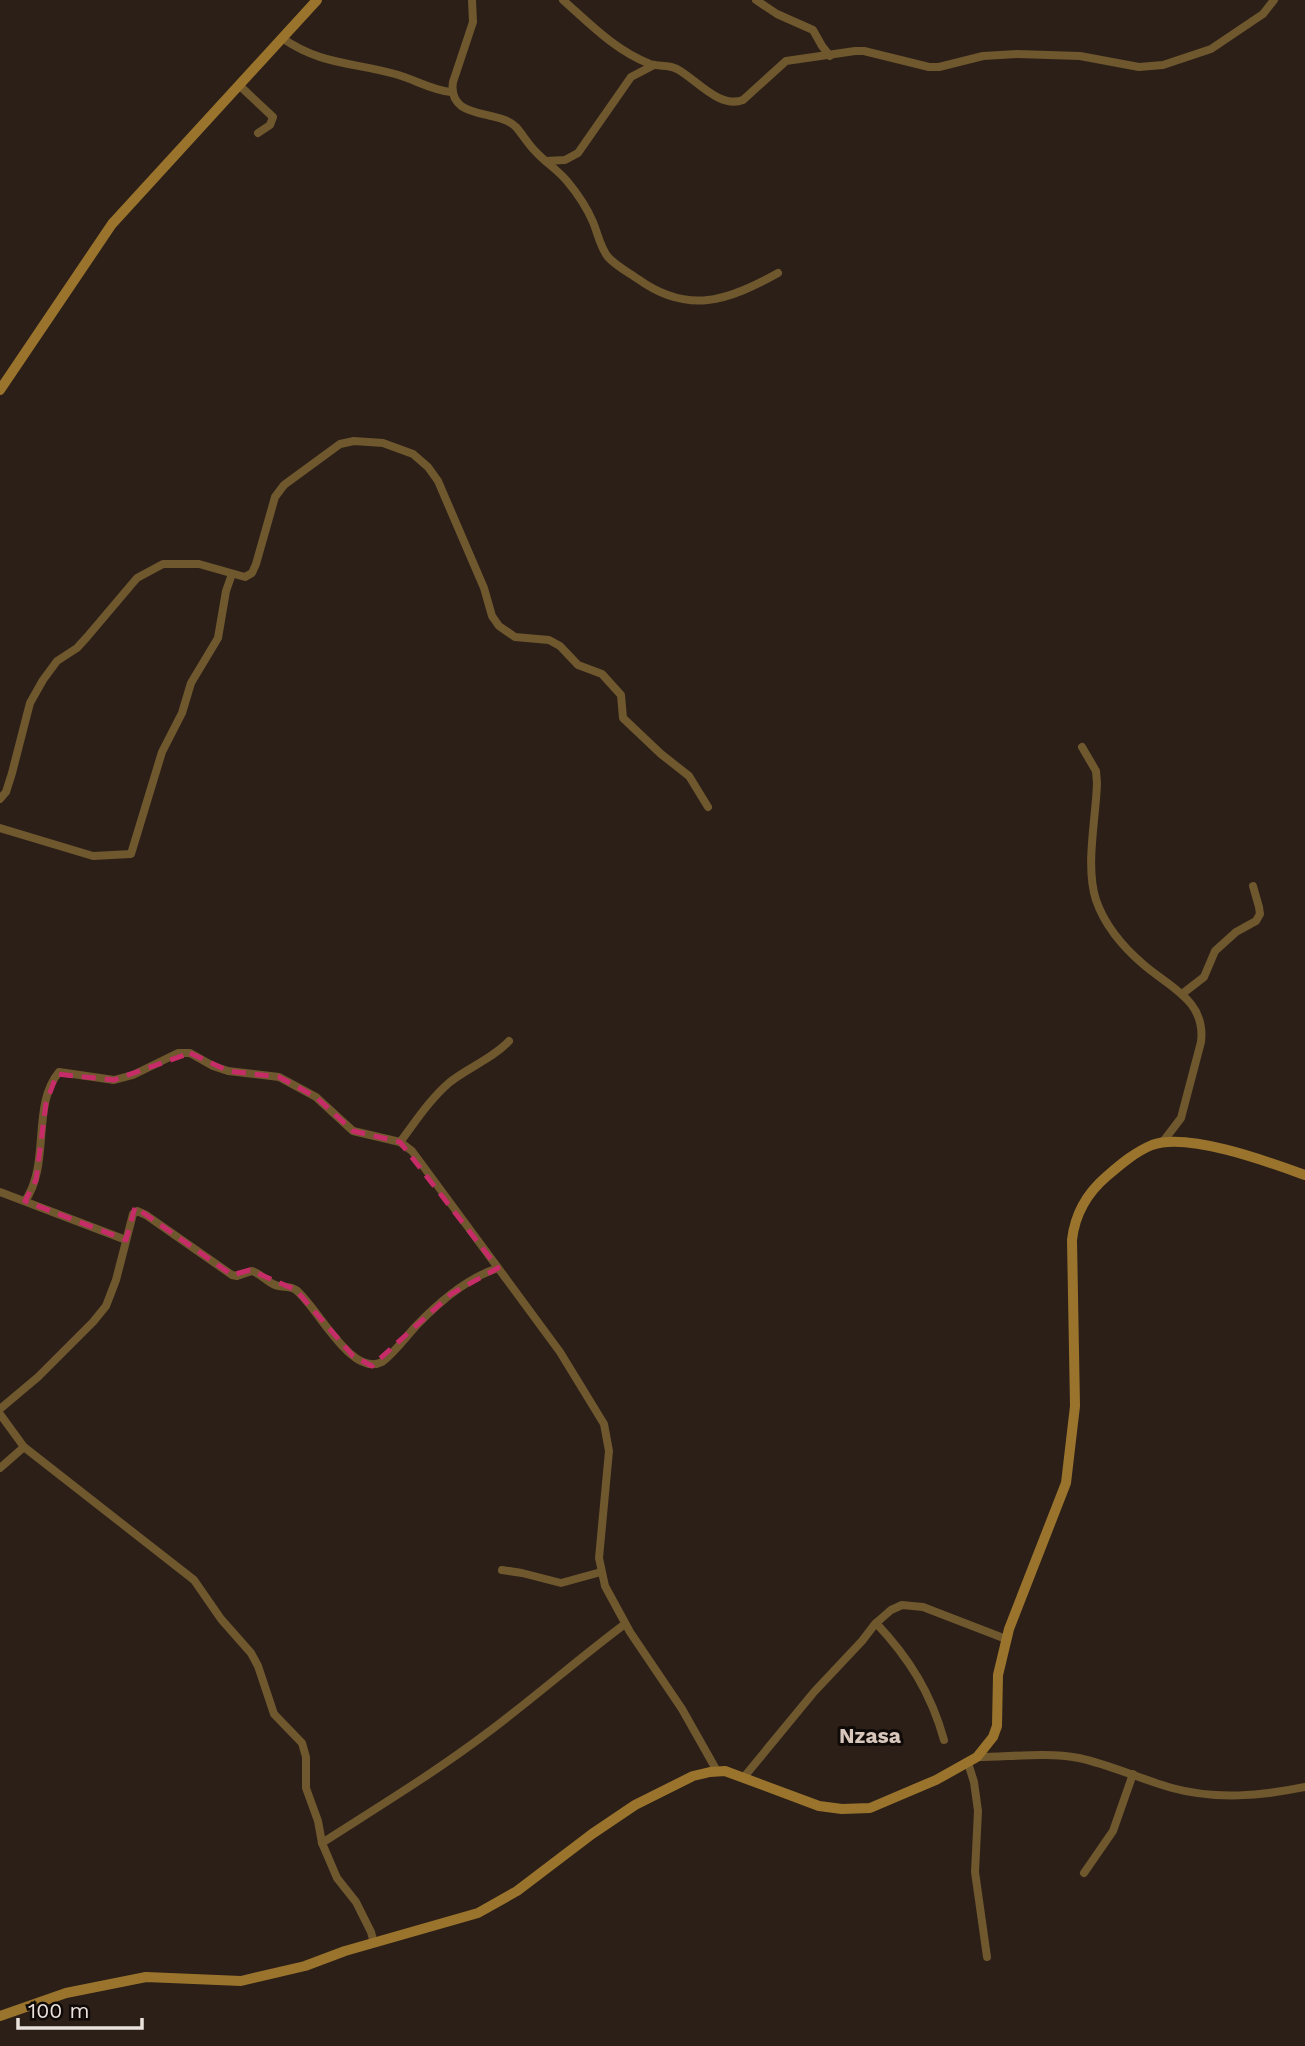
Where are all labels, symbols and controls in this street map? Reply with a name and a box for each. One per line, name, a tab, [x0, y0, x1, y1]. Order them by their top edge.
district label: Nzasa	[839, 1723, 902, 1748]
scale bar	[18, 1986, 142, 2030]
text: 100 m	[28, 1998, 90, 2023]

